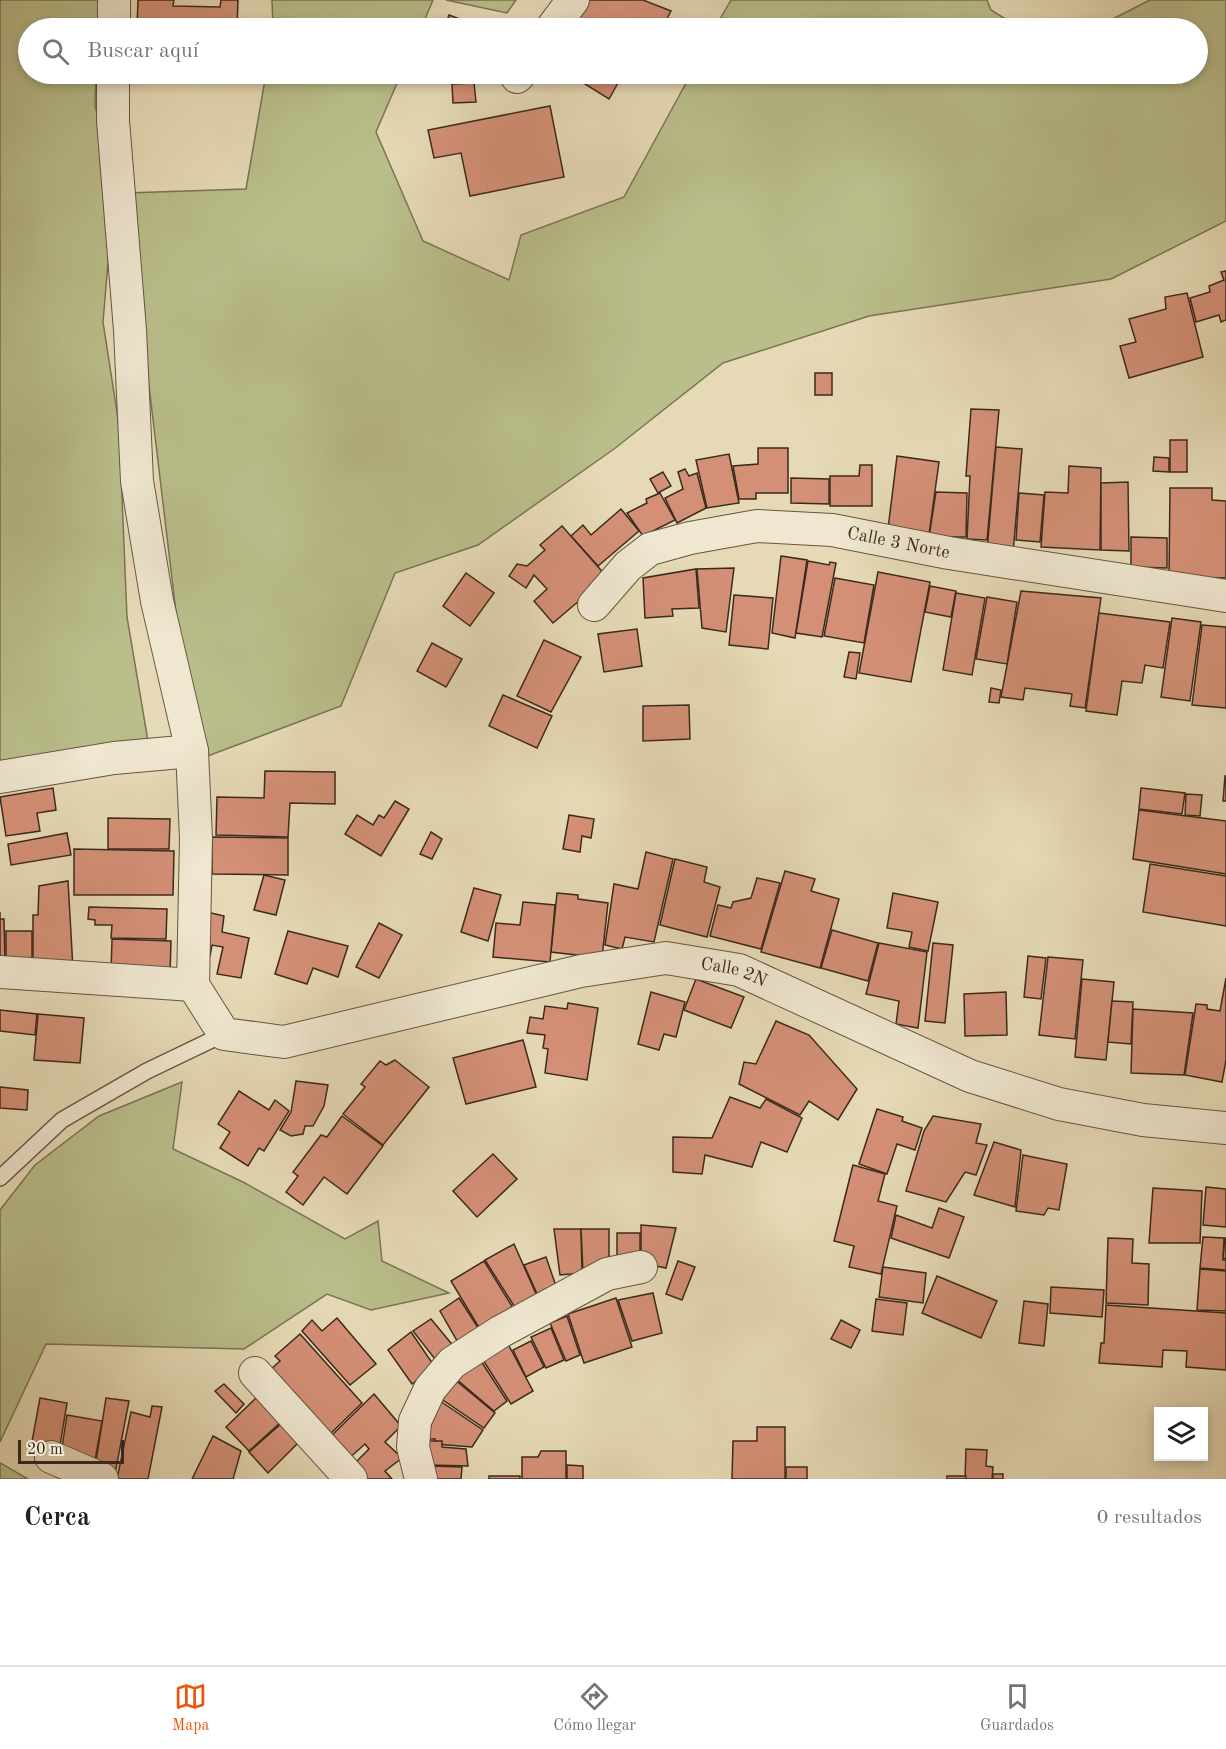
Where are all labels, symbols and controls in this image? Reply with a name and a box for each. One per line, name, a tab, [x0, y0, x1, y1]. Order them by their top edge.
search box	[18, 18, 1208, 84]
icon: search	[39, 35, 72, 68]
text: Buscar aquí	[87, 40, 199, 62]
street label: Calle 3 Norte	[846, 524, 951, 562]
street label: Calle 2N	[699, 955, 770, 991]
map controls	[1154, 1407, 1208, 1461]
button: layers	[1154, 1407, 1208, 1461]
scale bar	[18, 1437, 124, 1464]
text: 20 m	[27, 1442, 63, 1458]
text: Cerca	[24, 1505, 90, 1531]
text: 0 resultados	[1097, 1508, 1202, 1528]
tab: Mapa	[172, 1680, 209, 1736]
tab: Cómo llegar	[553, 1680, 636, 1736]
tab: Guardados	[980, 1680, 1054, 1736]

